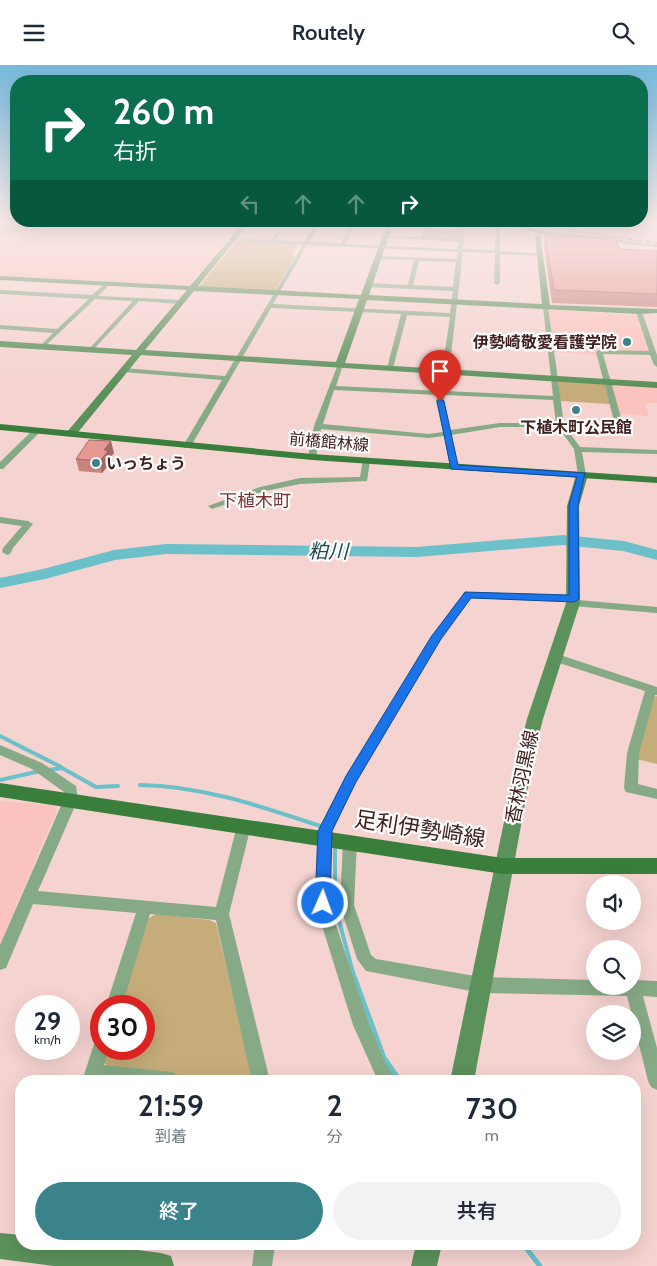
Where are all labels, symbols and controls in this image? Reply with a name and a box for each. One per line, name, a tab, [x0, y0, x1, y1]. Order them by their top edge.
icon: menu	[20, 19, 48, 47]
text: Routely	[292, 19, 365, 46]
icon: search	[609, 19, 637, 47]
text: 260 m	[113, 90, 214, 133]
icon: right	[30, 95, 95, 160]
text: 右折	[113, 138, 157, 165]
icon: left	[236, 190, 264, 218]
icon: ahead	[289, 190, 317, 218]
icon: ahead	[342, 190, 370, 218]
icon: right	[395, 190, 423, 218]
place label: 伊勢崎敬愛看護学院	[472, 333, 617, 352]
marker: 伊勢崎敬愛看護学院	[621, 336, 633, 348]
pin	[419, 350, 461, 401]
icon: arrive	[426, 357, 454, 385]
marker: 下植木町公民館	[570, 404, 582, 416]
place label: 下植木町公民館	[520, 418, 632, 437]
street label: 前橋館林線	[288, 429, 370, 455]
place label: いっちょう	[106, 454, 186, 473]
marker: いっちょう	[90, 457, 102, 469]
district label: 下植木町	[219, 490, 291, 512]
water label: 粕川	[308, 539, 350, 563]
street label: 香林羽黒線	[501, 728, 543, 826]
street label: 足利伊勢崎線	[353, 805, 487, 853]
map controls	[586, 875, 641, 1060]
button: sound	[586, 875, 641, 930]
position arrow	[296, 876, 348, 928]
button: search	[586, 940, 641, 995]
speed limit sign: 30	[90, 995, 155, 1060]
button: layers	[586, 1005, 641, 1060]
text: 29	[34, 1006, 61, 1036]
text: km/h	[34, 1032, 61, 1047]
text: 21:59	[138, 1087, 204, 1124]
text: 2	[327, 1087, 343, 1124]
text: 730	[466, 1090, 518, 1127]
text: m	[485, 1126, 499, 1145]
text: 到着	[155, 1127, 187, 1146]
text: 分	[327, 1127, 343, 1146]
button: 終了	[35, 1182, 323, 1240]
button: 共有	[333, 1182, 621, 1240]

